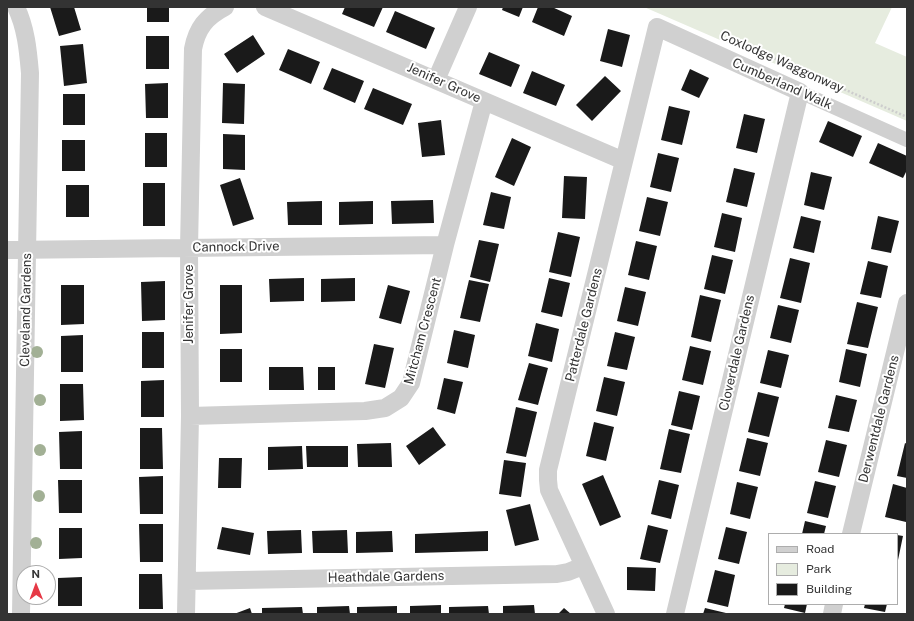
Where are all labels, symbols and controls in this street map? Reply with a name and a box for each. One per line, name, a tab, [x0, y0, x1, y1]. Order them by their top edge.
street label: Coxlodge Waggonway	[718, 28, 846, 96]
street label: Cumberland Walk	[730, 55, 834, 113]
street label: Jenifer Grove	[405, 60, 483, 106]
street label: Cannock Drive	[192, 238, 280, 256]
street label: Cleveland Gardens	[17, 253, 35, 367]
street label: Jenifer Grove	[181, 264, 197, 344]
street label: Patterdale Gardens	[562, 267, 606, 383]
street label: Mitcham Crescent	[401, 276, 445, 386]
street label: Cloverdale Gardens	[716, 294, 758, 412]
street label: Derwentdale Gardens	[856, 354, 902, 484]
legend	[768, 533, 898, 605]
text: Road	[806, 542, 834, 556]
text: Park	[806, 562, 832, 576]
north arrow	[16, 565, 56, 605]
text: N	[31, 568, 40, 580]
street label: Heathdale Gardens	[328, 568, 444, 586]
text: Building	[806, 582, 852, 596]

